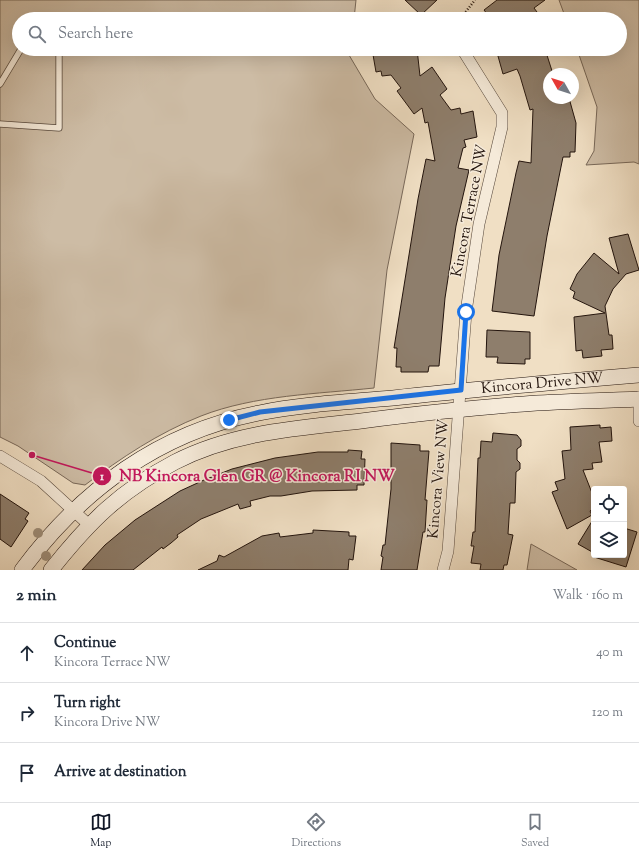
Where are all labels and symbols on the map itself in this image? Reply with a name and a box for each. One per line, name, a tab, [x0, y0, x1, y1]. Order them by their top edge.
north arrow	[543, 68, 579, 104]
street label: Kincora Terrace NW	[447, 143, 493, 279]
route start	[457, 303, 475, 321]
street label: Kincora Drive NW	[480, 368, 605, 399]
route end	[220, 411, 238, 429]
street label: Kincora View NW	[423, 418, 455, 540]
callout: NB Kincora Glen GR @ Kincora RI NW	[92, 462, 403, 490]
text: NB Kincora Glen GR @ Kincora RI NW	[119, 466, 395, 489]
text: 1	[99, 468, 105, 486]

